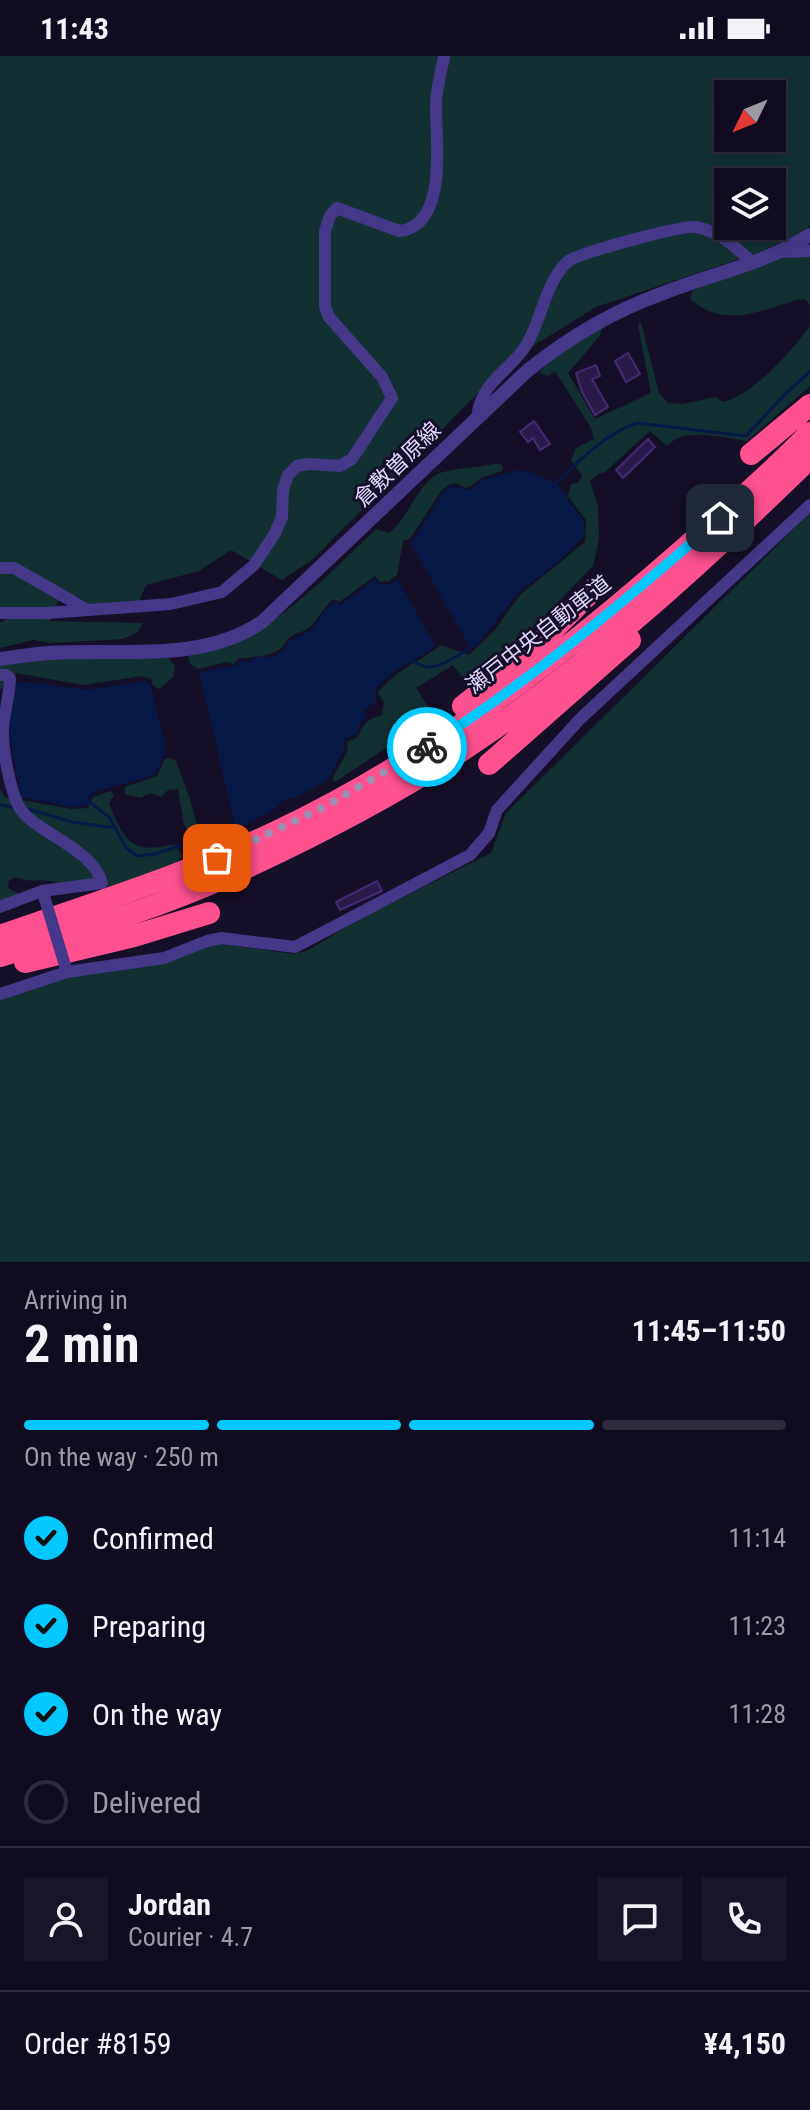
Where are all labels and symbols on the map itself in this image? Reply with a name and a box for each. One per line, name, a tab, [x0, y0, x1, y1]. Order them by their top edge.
north arrow	[714, 80, 786, 152]
street label: 倉敷曽原線	[349, 417, 446, 512]
pin	[686, 484, 754, 552]
street label: 瀬戸中央自動車道	[461, 570, 615, 698]
courier	[387, 707, 467, 787]
pin	[183, 824, 251, 892]

